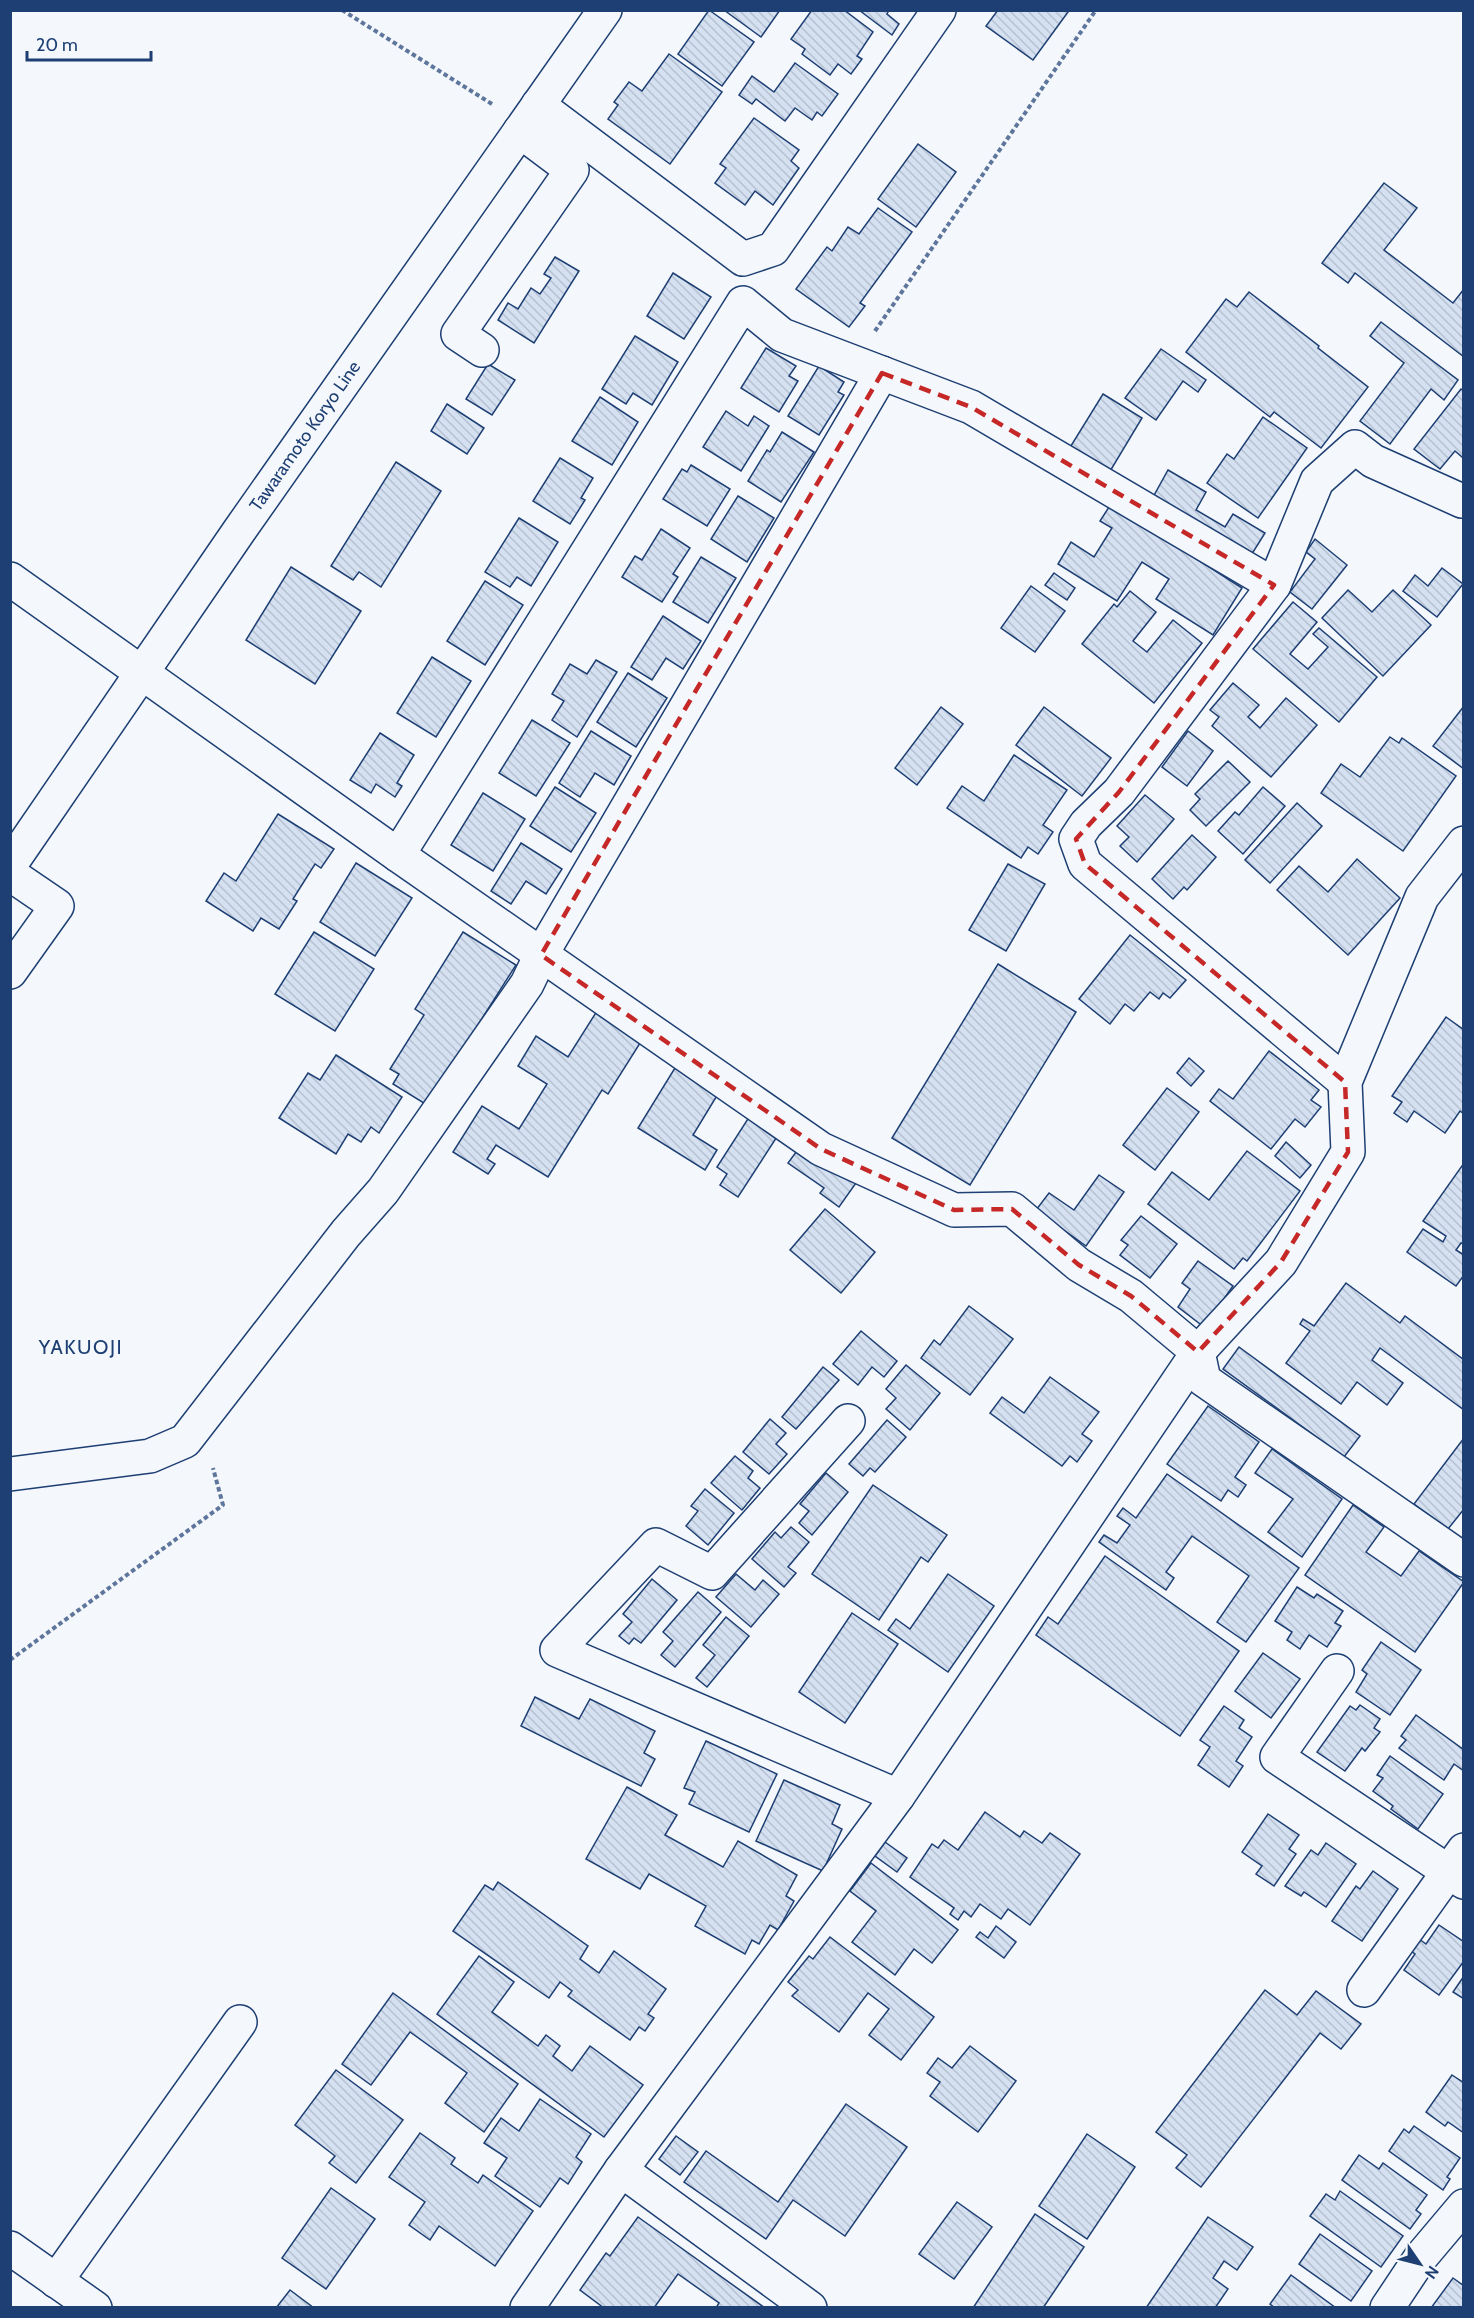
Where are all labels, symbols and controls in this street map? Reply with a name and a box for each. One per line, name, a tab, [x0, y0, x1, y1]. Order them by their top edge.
scale bar	[27, 24, 152, 62]
text: 20 m	[36, 34, 78, 56]
street label: Tawaramoto Koryo Line	[245, 357, 365, 515]
district label: YAKUOJI	[38, 1335, 123, 1359]
north arrow	[1390, 2234, 1450, 2294]
text: N	[1421, 2262, 1443, 2282]

